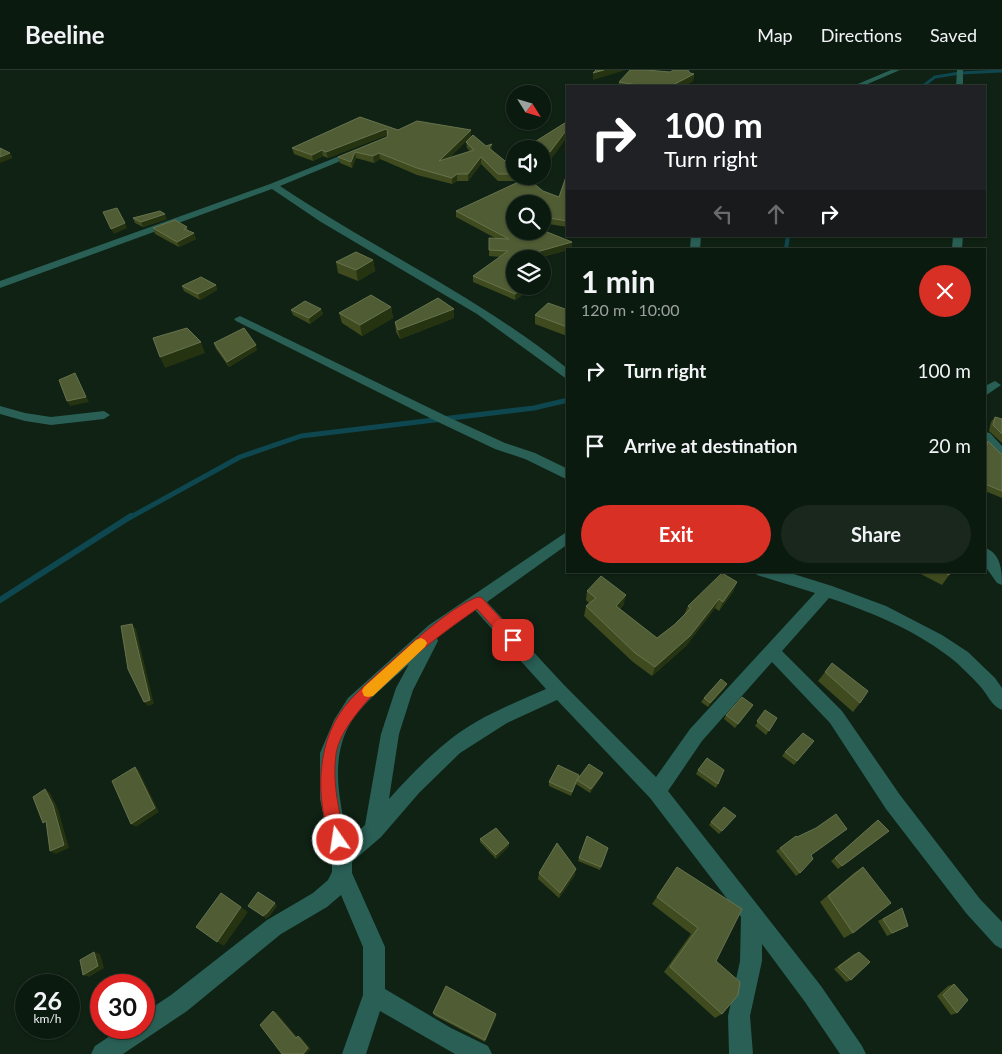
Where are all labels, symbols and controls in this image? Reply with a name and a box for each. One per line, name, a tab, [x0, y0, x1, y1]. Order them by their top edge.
text: Beeline	[25, 20, 105, 49]
text: Map	[757, 24, 793, 46]
text: Directions	[821, 24, 902, 46]
text: Saved	[930, 24, 977, 46]
north arrow	[506, 85, 551, 130]
map controls	[506, 85, 551, 295]
text: 100 m	[664, 103, 763, 145]
icon: right	[581, 105, 646, 170]
button: sound	[506, 140, 551, 185]
text: Turn right	[664, 145, 758, 172]
button: search	[506, 195, 551, 240]
icon: left	[709, 200, 737, 228]
icon: ahead	[762, 200, 790, 228]
icon: right	[815, 200, 843, 228]
button: layers	[506, 250, 551, 295]
text: 1 min	[581, 263, 655, 299]
button: close	[919, 265, 971, 317]
text: 120 m · 10:00	[581, 300, 680, 319]
icon: right	[581, 357, 609, 385]
text: Turn right	[624, 359, 706, 382]
text: 100 m	[917, 359, 971, 382]
icon: arrive	[581, 432, 609, 460]
text: Arrive at destination	[624, 434, 797, 457]
text: 20 m	[928, 434, 971, 457]
button: Exit	[581, 505, 771, 563]
button: Share	[781, 505, 971, 563]
pin	[492, 619, 534, 661]
icon: arrive	[499, 626, 527, 654]
position arrow	[311, 813, 363, 865]
speed limit sign: 30	[90, 974, 155, 1039]
text: 26	[33, 985, 62, 1015]
text: km/h	[33, 1011, 62, 1026]

